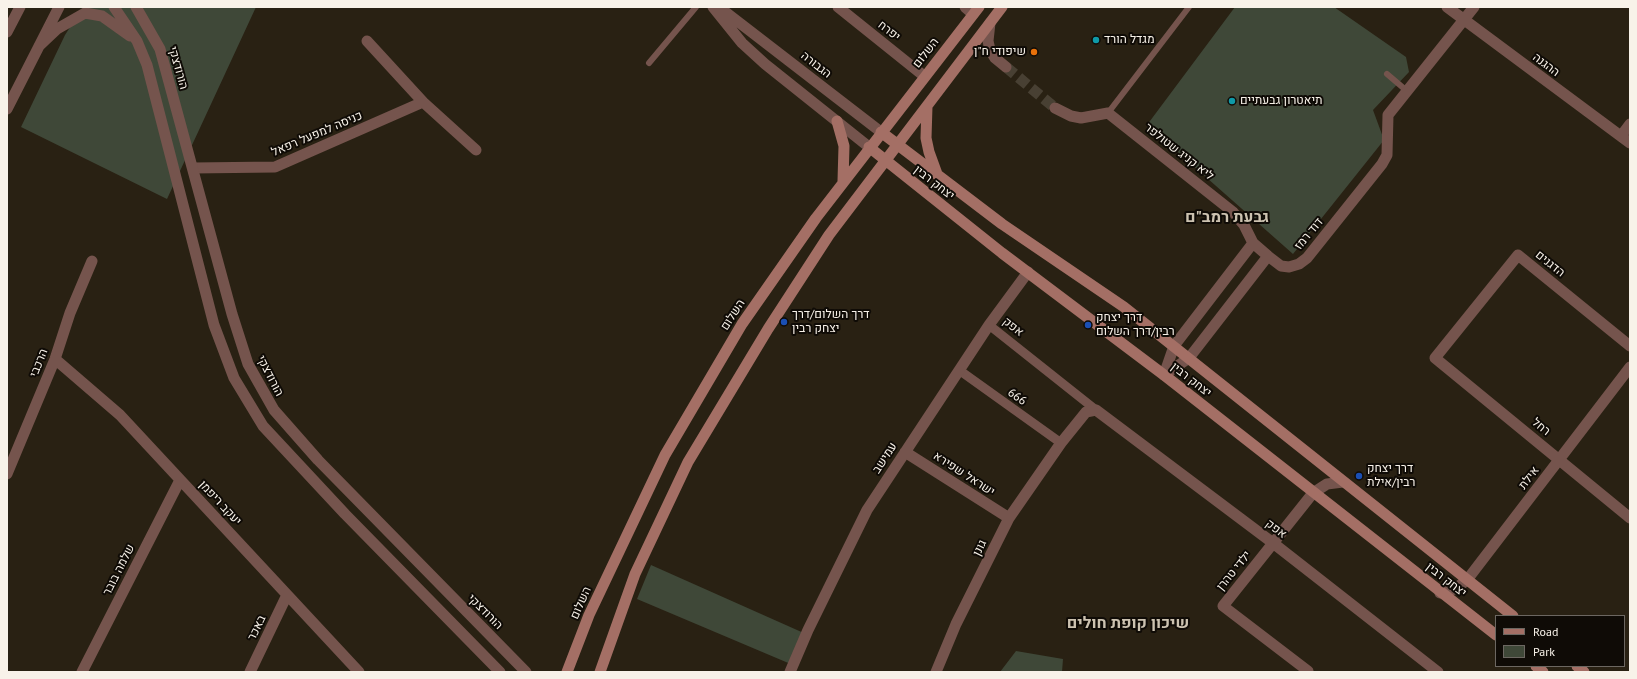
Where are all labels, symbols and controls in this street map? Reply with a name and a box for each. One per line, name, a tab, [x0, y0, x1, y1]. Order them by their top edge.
street label: יפרח	[875, 18, 903, 44]
place label: מגדל הורד	[1104, 33, 1155, 47]
street label: השלום	[910, 35, 942, 71]
marker: מגדל הורד	[1091, 35, 1101, 45]
street label: הורודצקי	[165, 45, 191, 91]
place label: שיפודי ח"ן	[974, 45, 1026, 59]
marker: שיפודי ח"ן	[1029, 47, 1039, 57]
street label: הגבורה	[798, 49, 834, 81]
street label: ההגנה	[1530, 50, 1562, 80]
place label: תיאטרון גבעתיים	[1240, 94, 1323, 108]
marker: תיאטרון גבעתיים	[1227, 96, 1237, 106]
street label: כניסה למפעל רפאל	[269, 108, 365, 160]
street label: ליא קניג שטולפר	[1141, 120, 1217, 184]
street label: יצחק רבין	[911, 163, 957, 203]
district label: גבעת רמב"ם	[1185, 207, 1269, 227]
street label: דוד רמז	[1292, 215, 1326, 253]
street label: הדגנים	[1532, 248, 1568, 280]
street label: השלום	[718, 297, 748, 333]
place label: דרך השלום/דרך יצחק רבין	[792, 308, 870, 336]
place label: דרך יצחק רבין/דרך השלום	[1096, 311, 1175, 339]
street label: אפק	[1000, 314, 1026, 340]
marker: דרך השלום/דרך יצחק רבין	[779, 317, 789, 327]
marker: דרך יצחק רבין/דרך השלום	[1083, 320, 1093, 330]
street label: הרכבי	[27, 347, 51, 379]
street label: הורודצקי	[254, 353, 286, 399]
street label: יצחק רבין	[1168, 360, 1214, 400]
street label: 666	[1005, 385, 1029, 409]
street label: רחל	[1529, 415, 1553, 439]
street label: עמישב	[870, 440, 900, 476]
street label: ישראל שפירא	[931, 449, 997, 499]
place label: דרך יצחק רבין/אילת	[1367, 462, 1416, 490]
street label: אילת	[1516, 464, 1542, 492]
marker: דרך יצחק רבין/אילת	[1354, 471, 1364, 481]
street label: יעקב ריפמן	[196, 478, 244, 528]
street label: אפק	[1263, 516, 1289, 542]
street label: גונן	[970, 538, 990, 558]
street label: שלמה בובר	[100, 542, 138, 598]
street label: ילדי טהרן	[1214, 548, 1254, 594]
street label: יצחק רבין	[1423, 560, 1469, 600]
street label: השלום	[568, 585, 594, 621]
street label: הורודצקי	[464, 591, 506, 633]
street label: באכר	[245, 613, 269, 643]
district label: שיכון קופת חולים	[1067, 613, 1189, 633]
legend	[1495, 615, 1625, 667]
text: Road	[1533, 624, 1558, 639]
text: Park	[1533, 644, 1555, 659]

